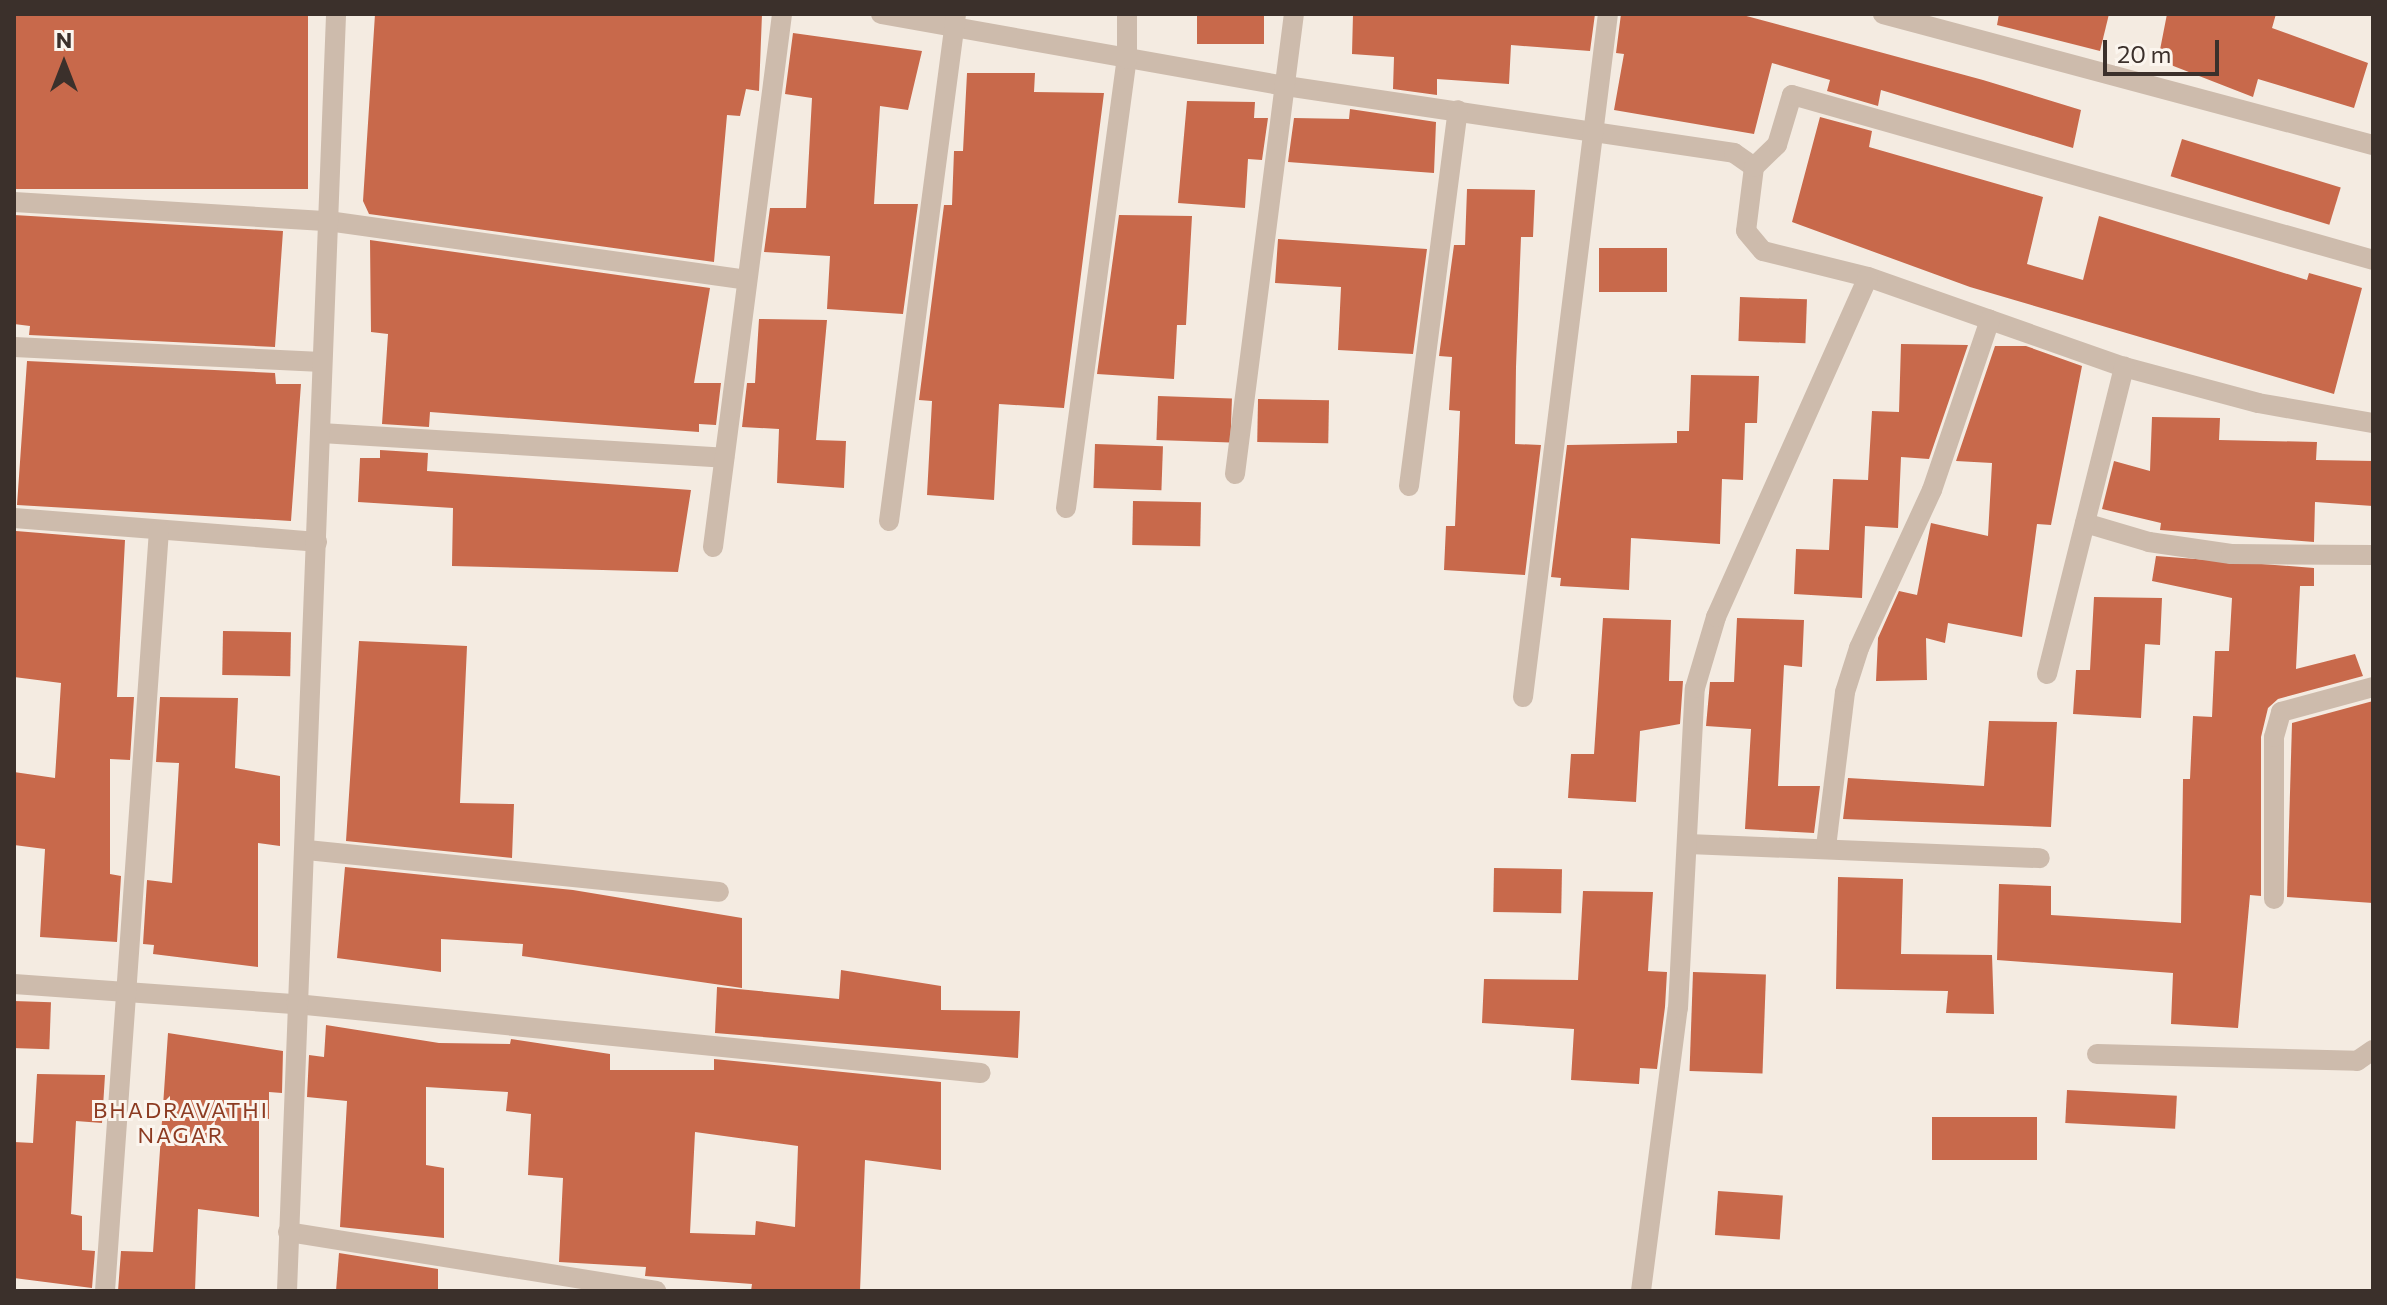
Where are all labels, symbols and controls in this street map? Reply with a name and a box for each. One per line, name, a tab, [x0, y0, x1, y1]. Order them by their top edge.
north arrow	[24, 24, 104, 104]
scale bar	[2107, 24, 2223, 74]
text: N	[56, 26, 72, 53]
text: 20 m	[2117, 39, 2171, 68]
district label: BHADRAVATHI NAGAR	[93, 1096, 269, 1148]

